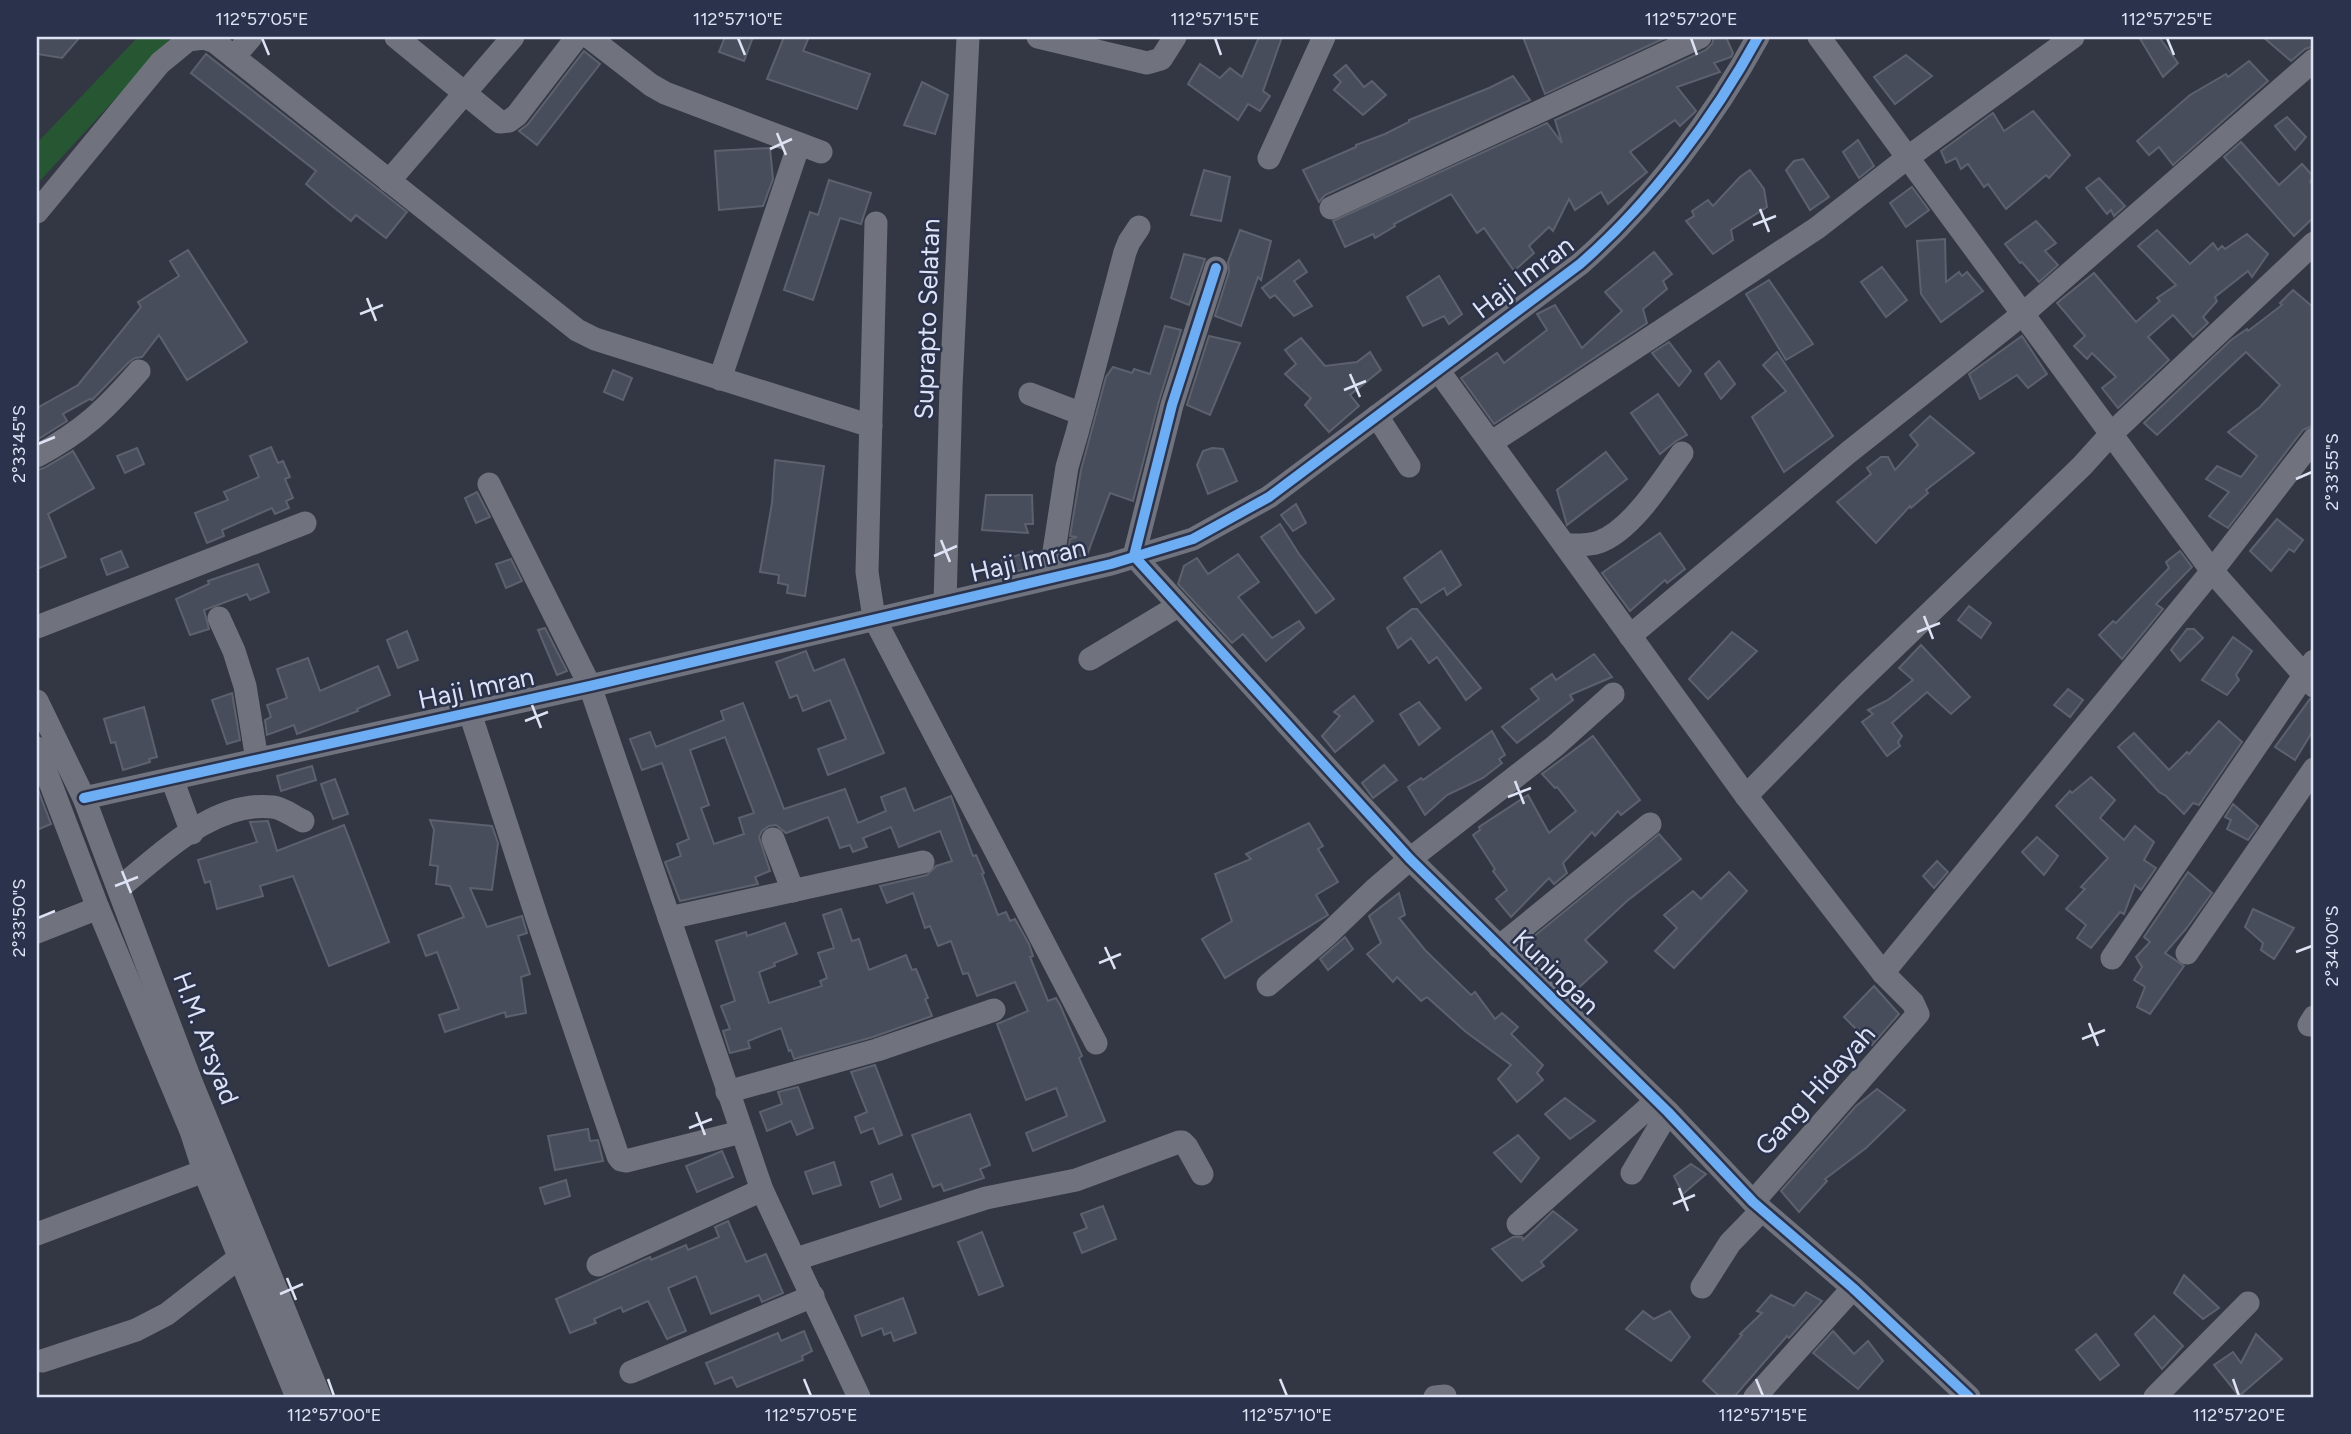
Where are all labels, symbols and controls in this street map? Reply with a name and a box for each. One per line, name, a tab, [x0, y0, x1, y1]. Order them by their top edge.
text: 112°57'05"E	[215, 8, 309, 30]
text: 112°57'10"E	[693, 8, 783, 30]
text: 112°57'15"E	[1170, 8, 1260, 30]
text: 112°57'20"E	[1644, 8, 1738, 30]
text: 112°57'25"E	[2121, 8, 2213, 30]
street label: Suprapto Selatan	[907, 218, 947, 420]
street label: Haji Imran	[1466, 229, 1580, 325]
text: 2°33'45"S	[8, 405, 30, 483]
text: 2°33'55"S	[2321, 433, 2343, 511]
street label: Haji Imran	[967, 531, 1089, 589]
street label: Haji Imran	[415, 660, 537, 716]
text: 2°33'50"S	[8, 879, 30, 957]
text: 2°34'00"S	[2321, 905, 2343, 987]
street label: Kuningan	[1506, 923, 1606, 1021]
street label: H.M. Arsyad	[166, 967, 246, 1109]
street label: Gang Hidayah	[1748, 1018, 1882, 1162]
text: 112°57'00"E	[287, 1404, 381, 1426]
text: 112°57'05"E	[764, 1404, 858, 1426]
text: 112°57'10"E	[1242, 1404, 1332, 1426]
text: 112°57'15"E	[1718, 1404, 1808, 1426]
text: 112°57'20"E	[2192, 1404, 2286, 1426]

